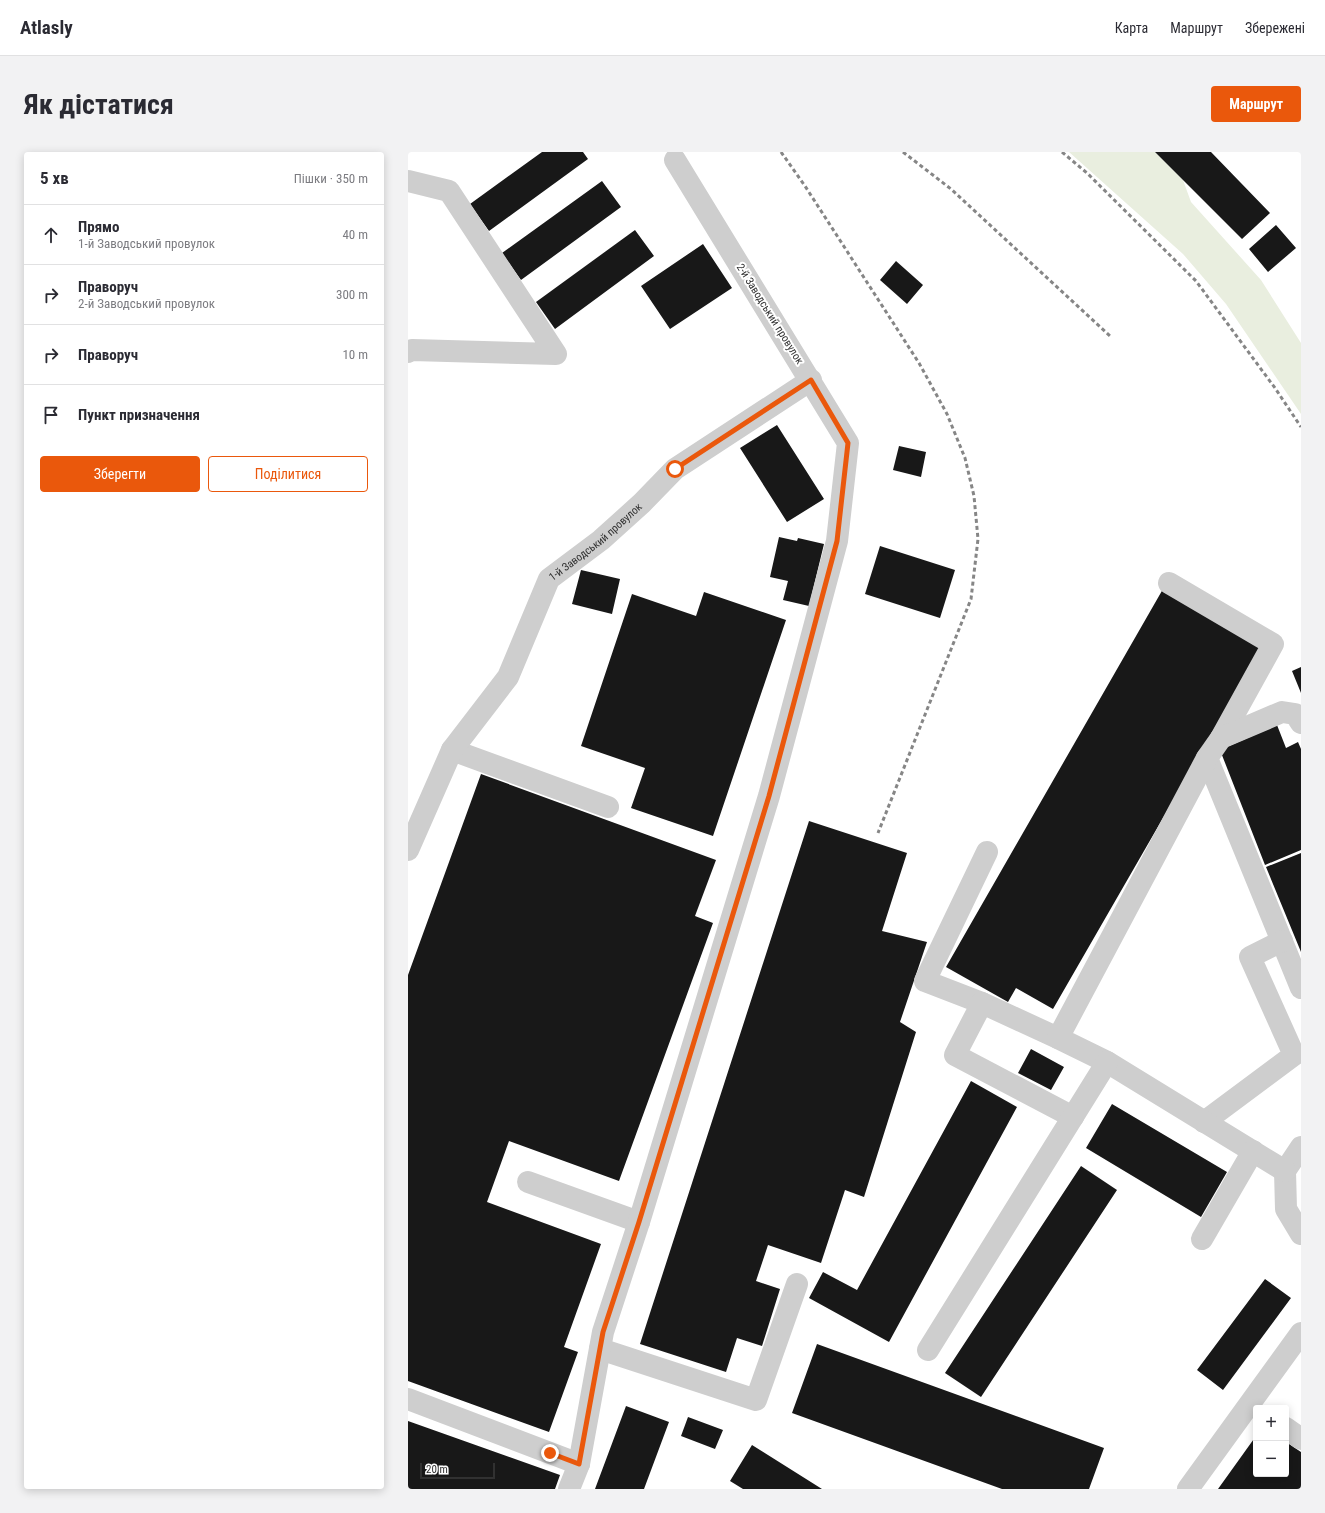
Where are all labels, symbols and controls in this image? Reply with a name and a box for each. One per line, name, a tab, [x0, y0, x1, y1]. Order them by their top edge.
text: Atlasly	[20, 16, 73, 39]
text: Карта	[1115, 20, 1148, 36]
text: Маршрут	[1170, 20, 1223, 36]
text: Збережені	[1245, 20, 1305, 36]
button: Маршрут	[1211, 86, 1301, 122]
text: Як дістатися	[24, 88, 174, 121]
text: 5 хв	[40, 168, 69, 188]
text: Пішки · 350 m	[294, 171, 368, 186]
text: Прямо	[78, 218, 119, 236]
icon: ahead	[40, 224, 62, 246]
text: 40 m	[342, 227, 368, 242]
text: 1-й Заводський провулок	[78, 236, 215, 251]
street label: 2-й Заводський провулок	[734, 261, 807, 367]
text: Праворуч	[78, 278, 138, 296]
icon: right	[40, 284, 62, 306]
text: 300 m	[336, 287, 368, 302]
text: 2-й Заводський провулок	[78, 296, 215, 311]
icon: right	[40, 344, 62, 366]
text: Праворуч	[78, 346, 138, 364]
text: 10 m	[342, 347, 368, 362]
icon: arrive	[40, 404, 62, 426]
text: Пункт призначення	[78, 406, 200, 424]
button: Зберегти	[40, 456, 200, 492]
button: Поділитися	[208, 456, 368, 492]
route start	[666, 460, 684, 478]
street label: 1-й Заводський провулок	[546, 499, 645, 583]
map controls	[1253, 1405, 1289, 1477]
button: +	[1253, 1405, 1289, 1441]
button: −	[1253, 1441, 1289, 1477]
route end	[541, 1444, 559, 1462]
scale bar	[420, 1461, 495, 1480]
text: 20 m	[426, 1463, 448, 1476]

